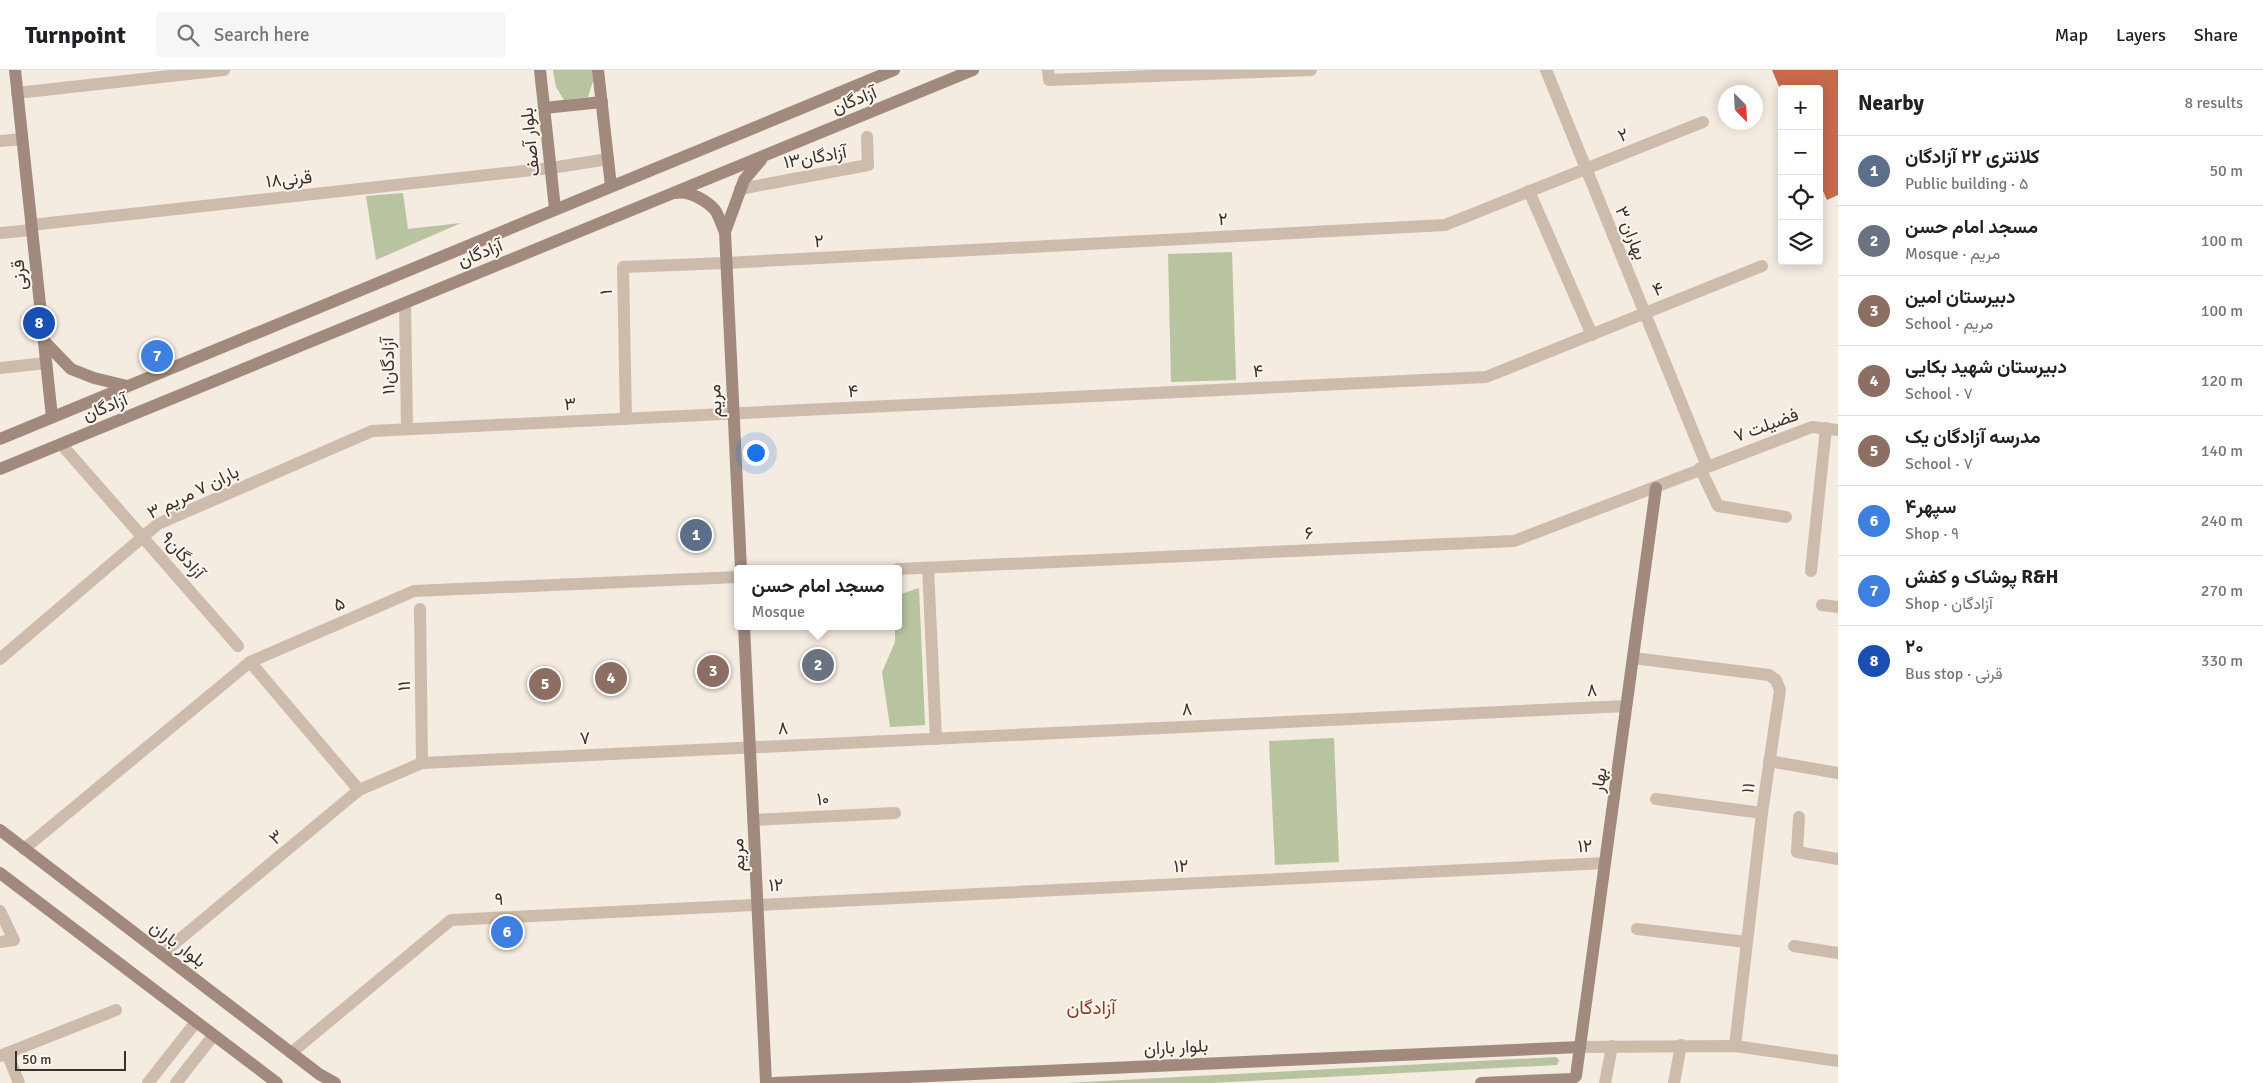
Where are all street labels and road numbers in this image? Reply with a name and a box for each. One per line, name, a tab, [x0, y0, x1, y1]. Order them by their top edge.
street label: آزادگان	[828, 80, 881, 119]
street label: بلوار آصف	[515, 106, 545, 178]
street label: ۲	[1615, 123, 1631, 147]
street label: آزادگان۱۳	[782, 140, 850, 173]
street label: قرنی۱۸	[265, 166, 313, 192]
street label: بهاران ۳	[1610, 203, 1652, 263]
street label: ۲	[1218, 208, 1228, 230]
street label: ۲	[814, 230, 824, 252]
street label: آزادگان	[454, 233, 507, 272]
street label: قرنی	[6, 259, 32, 291]
street label: ۴	[1649, 277, 1667, 301]
street label: ۱	[595, 289, 617, 295]
street label: آزادگان۱۱	[376, 336, 399, 395]
street label: ۴	[1252, 360, 1264, 382]
street label: ۴	[847, 380, 859, 402]
street label: مریم	[703, 384, 728, 418]
street label: آزادگان	[79, 387, 132, 426]
street label: ۳	[564, 393, 576, 415]
street label: فضیلت ۷	[1731, 403, 1801, 447]
street label: باران ۷ مریم ۳	[144, 460, 243, 525]
street label: ۶	[1304, 522, 1314, 544]
street label: آزادگان۹	[157, 527, 211, 584]
street label: ۵	[330, 592, 348, 616]
street label: ۸	[1586, 679, 1598, 701]
street label: ۱۱	[393, 681, 415, 691]
street label: ۸	[1181, 698, 1193, 720]
street label: ۸	[777, 717, 789, 739]
street label: ۷	[579, 727, 591, 749]
street label: بهار	[1586, 766, 1612, 795]
street label: ۱۱	[1736, 781, 1760, 795]
street label: ۱۰	[816, 788, 830, 810]
street label: ۳	[264, 825, 288, 849]
street label: ۱۲	[1577, 835, 1593, 857]
street label: مریم	[726, 838, 751, 872]
street label: ۱۲	[1173, 855, 1189, 877]
street label: ۱۲	[768, 874, 784, 896]
street label: ۹	[494, 888, 504, 910]
street label: بلوار باران	[146, 916, 210, 972]
street label: بلوار باران	[1143, 1034, 1209, 1060]

